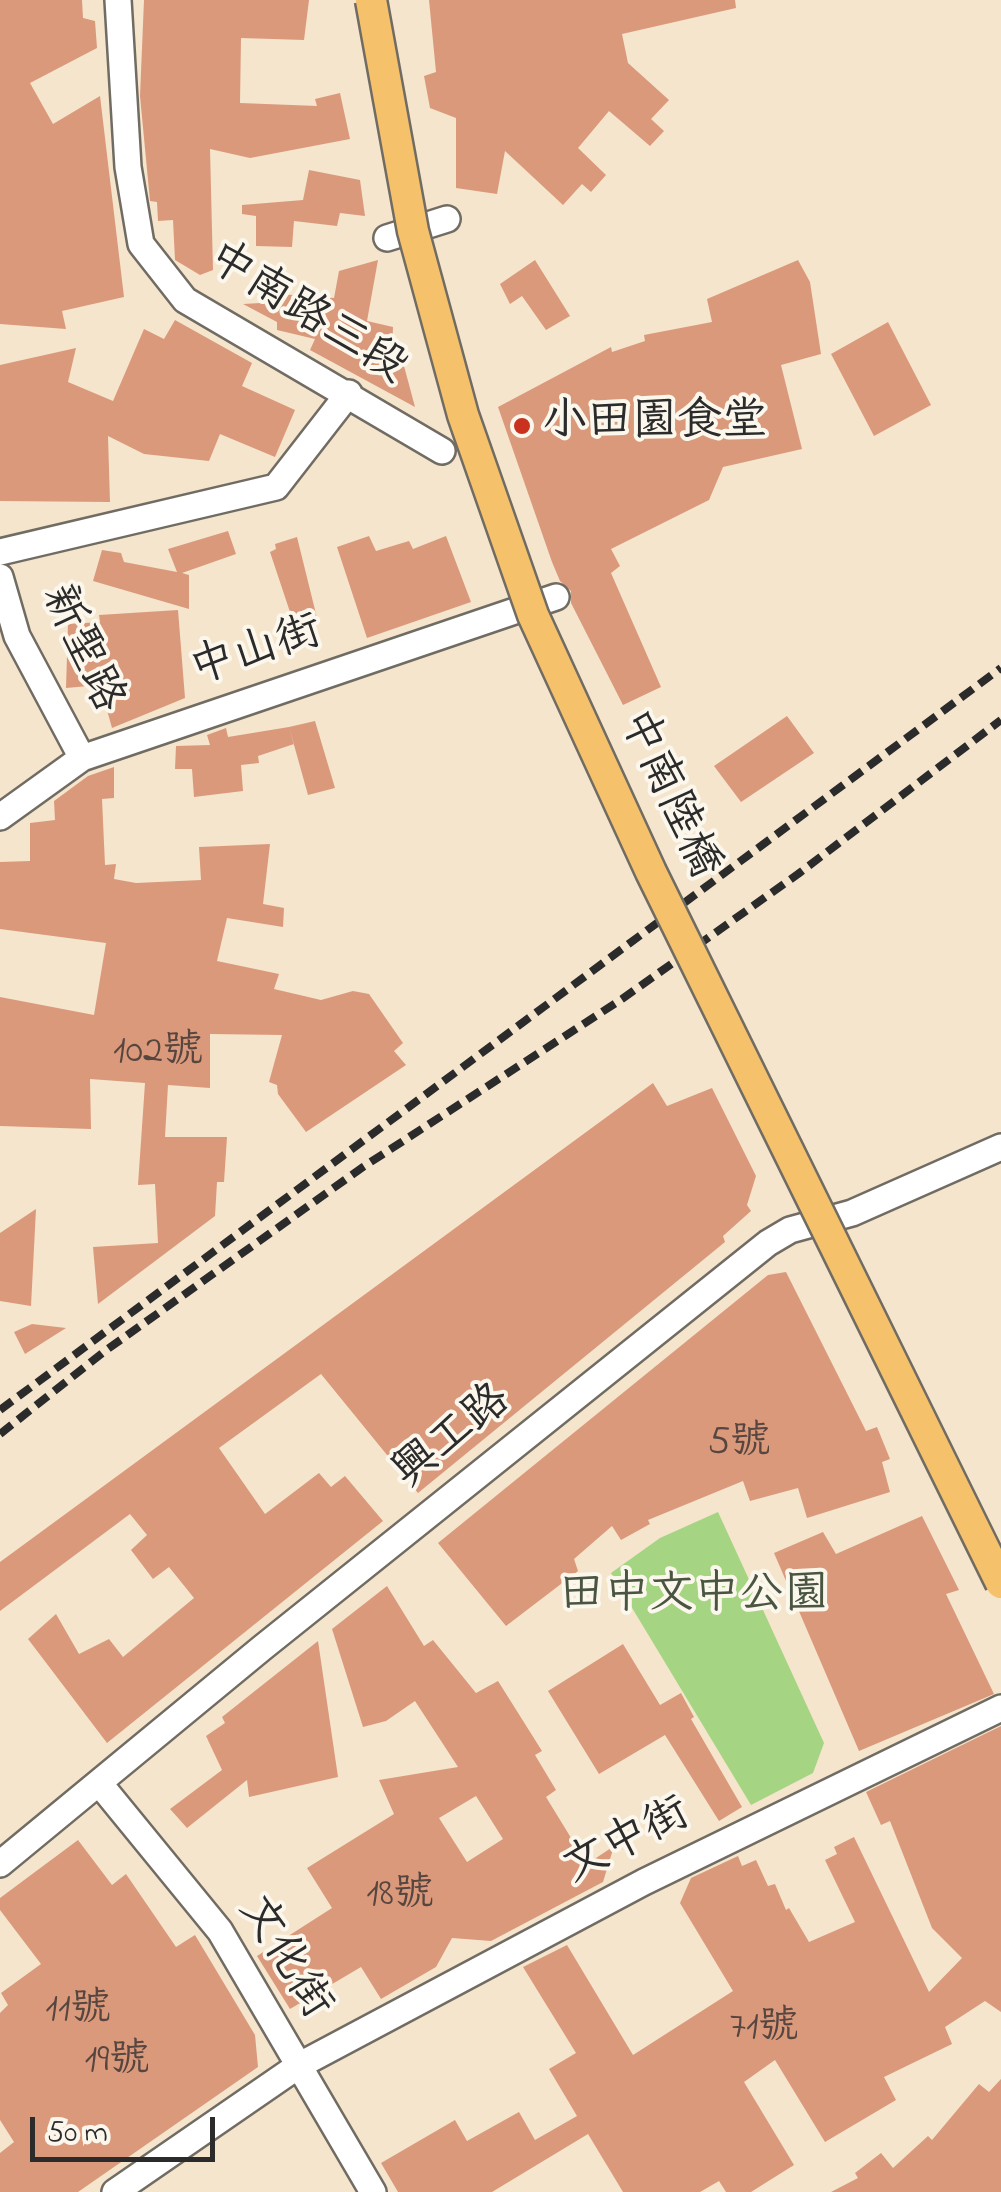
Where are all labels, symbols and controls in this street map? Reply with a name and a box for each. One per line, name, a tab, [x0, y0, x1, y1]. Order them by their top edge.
street label: 中南路三段	[195, 233, 415, 399]
place label: 小田園食堂	[542, 399, 767, 453]
marker: 小田園食堂	[511, 415, 533, 437]
street label: 新聖路	[26, 577, 132, 723]
street label: 中山街	[184, 607, 330, 701]
street label: 中南陸橋	[603, 702, 729, 888]
house number: 102號	[113, 1030, 203, 1078]
street label: 興工路	[385, 1376, 523, 1502]
house number: 5號	[708, 1421, 770, 1469]
park label: 田中文中公園	[559, 1572, 829, 1626]
street label: 文中街	[556, 1789, 700, 1899]
house number: 18號	[366, 1873, 434, 1921]
street label: 文化街	[223, 1887, 341, 2031]
house number: 11號	[45, 1988, 111, 2036]
house number: 71號	[729, 2006, 799, 2054]
house number: 19號	[85, 2039, 149, 2087]
scale bar	[35, 2097, 220, 2159]
text: 50 m	[47, 2112, 108, 2156]

